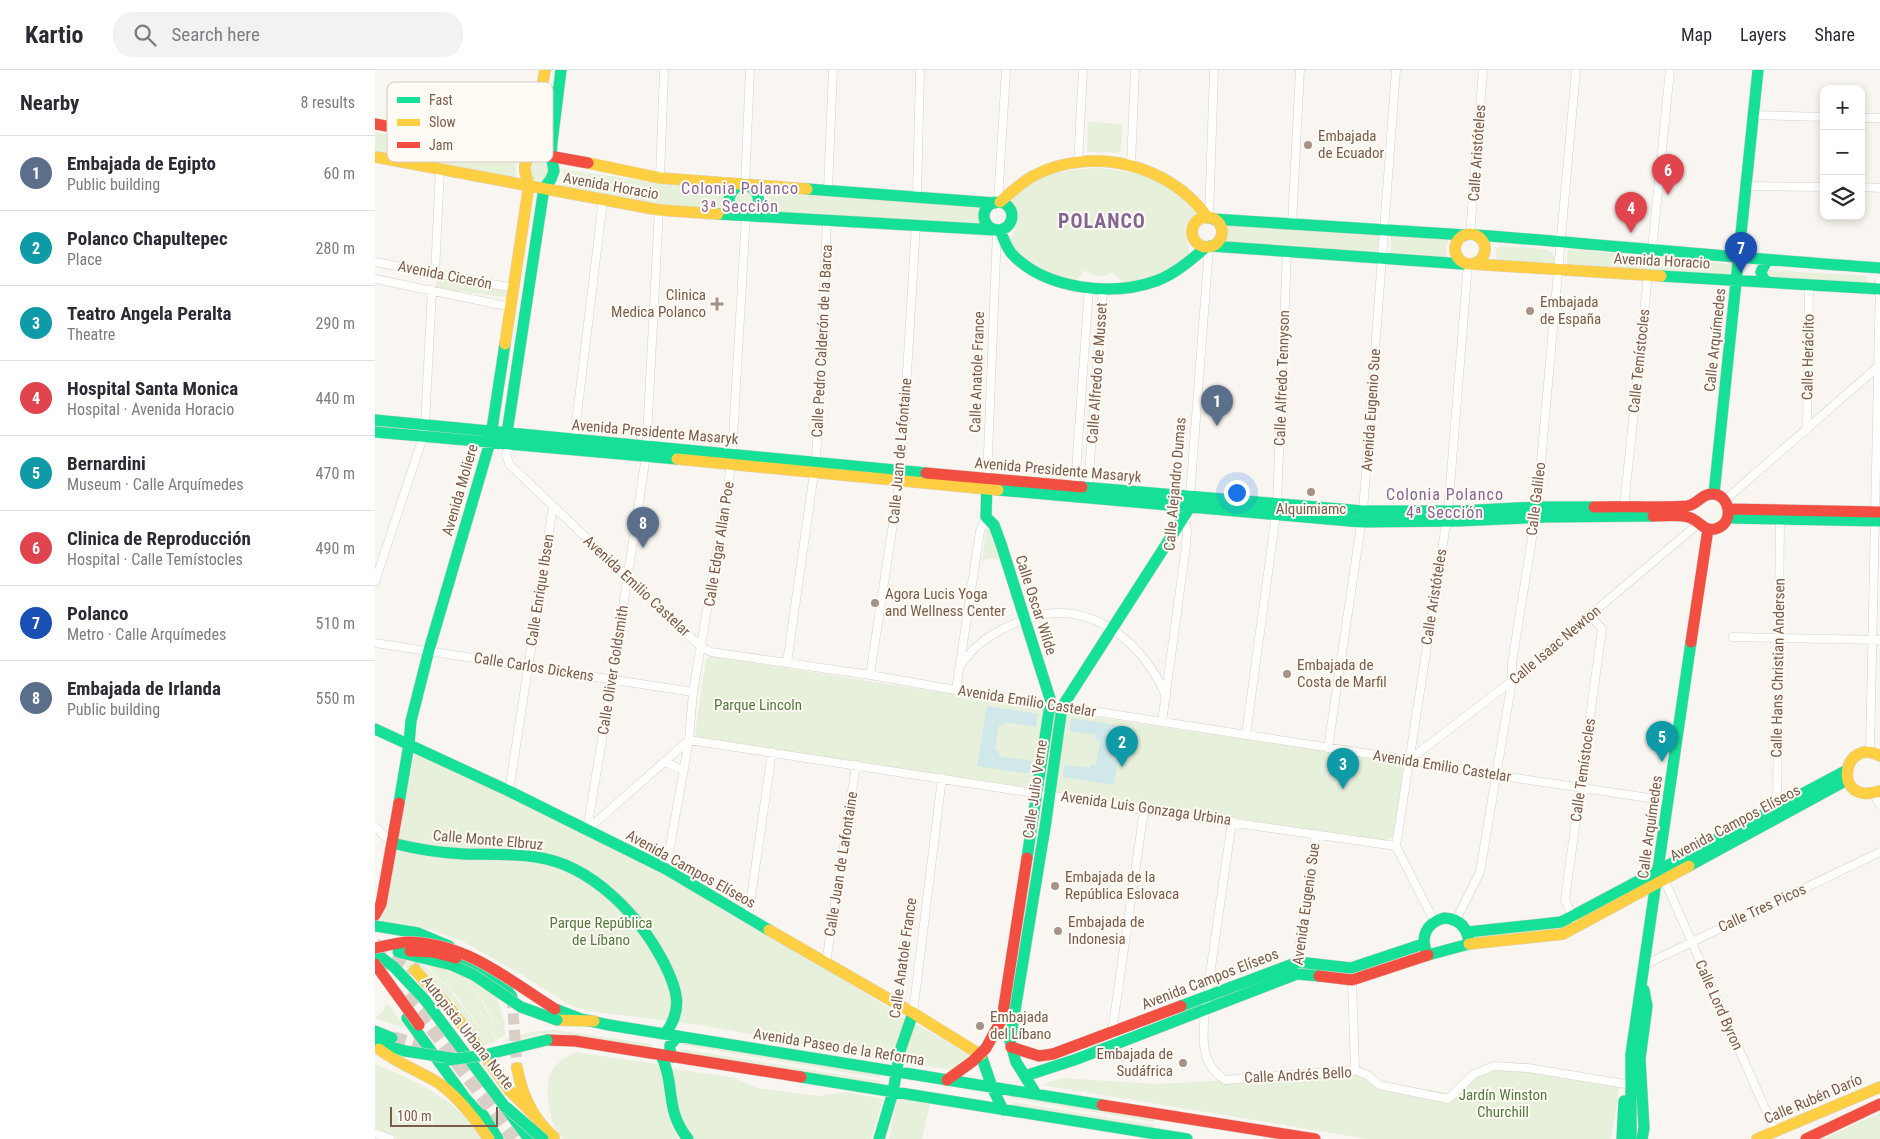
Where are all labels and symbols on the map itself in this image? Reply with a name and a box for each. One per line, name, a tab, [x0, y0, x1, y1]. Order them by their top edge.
legend	[387, 82, 553, 162]
text: Fast	[429, 92, 453, 108]
street label: Calle Aristóteles	[1465, 104, 1489, 202]
text: Slow	[429, 114, 456, 130]
place label: Embajada de Ecuador	[1318, 127, 1385, 162]
text: Jam	[429, 137, 453, 153]
marker: Embajada de Ecuador	[1302, 139, 1314, 151]
pin: 6	[1652, 154, 1684, 195]
street label: Avenida Horacio	[562, 169, 660, 203]
district label: Colonia Polanco 3ª Sección	[681, 179, 799, 216]
pin: 4	[1615, 192, 1647, 233]
district label: POLANCO	[1058, 209, 1146, 233]
pin: 7	[1725, 232, 1757, 273]
street label: Calle Pedro Calderón de la Barca	[808, 244, 836, 438]
street label: Avenida Horacio	[1613, 249, 1711, 273]
street label: Avenida Cicerón	[396, 257, 494, 293]
place label: Clinica Medica Polanco	[611, 286, 706, 321]
street label: Calle Arquímedes	[1701, 287, 1729, 393]
place label: Embajada de España	[1540, 293, 1601, 328]
marker: Clinica Medica Polanco	[710, 297, 724, 311]
street label: Calle Alfredo de Musset	[1083, 302, 1111, 444]
marker: Embajada de España	[1524, 305, 1536, 317]
street label: Calle Temístocles	[1625, 308, 1653, 414]
street label: Calle Alfredo Tennyson	[1271, 310, 1293, 446]
street label: Calle Anatole France	[966, 311, 988, 433]
street label: Calle Heráclito	[1798, 314, 1818, 400]
street label: Avenida Eugenio Sue	[1358, 348, 1384, 472]
street label: Calle Juan de Lafontaine	[885, 377, 915, 525]
pin: 1	[1201, 385, 1233, 426]
street label: Avenida Presidente Masaryk	[571, 416, 739, 448]
street label: Calle Alejandro Dumas	[1160, 416, 1190, 552]
street label: Avenida Moliere	[438, 442, 482, 538]
street label: Avenida Presidente Masaryk	[974, 454, 1142, 486]
street label: Calle Galileo	[1523, 461, 1549, 537]
street label: Calle Edgar Allan Poe	[700, 480, 738, 608]
your location	[1224, 480, 1250, 506]
district label: Colonia Polanco 4ª Sección	[1386, 485, 1504, 522]
marker: Alquimiamc	[1305, 486, 1317, 498]
place label: Alquimiamc	[1276, 500, 1346, 518]
pin: 8	[627, 507, 659, 548]
street label: Avenida Emilio Castelar	[580, 532, 695, 640]
street label: Calle Enrique Ibsen	[522, 533, 558, 647]
street label: Calle Aristóteles	[1418, 547, 1451, 646]
street label: Calle Oscar Wilde	[1011, 553, 1061, 657]
street label: Calle Hans Christian Andersen	[1767, 578, 1789, 758]
place label: Agora Lucis Yoga and Wellness Center	[885, 585, 1006, 620]
marker: Agora Lucis Yoga and Wellness Center	[869, 597, 881, 609]
street label: Calle Isaac Newton	[1506, 602, 1604, 688]
street label: Calle Oliver Goldsmith	[594, 604, 632, 736]
street label: Calle Carlos Dickens	[473, 649, 595, 685]
place label: Embajada de Costa de Marfil	[1297, 656, 1387, 691]
marker: Embajada de Costa de Marfil	[1281, 668, 1293, 680]
street label: Avenida Emilio Castelar	[957, 681, 1098, 721]
park label: Parque Lincoln	[714, 696, 802, 714]
street label: Calle Temístocles	[1567, 717, 1599, 823]
pin: 5	[1646, 721, 1678, 762]
pin: 2	[1106, 726, 1138, 767]
street label: Calle Julio Verne	[1019, 739, 1051, 839]
street label: Avenida Emilio Castelar	[1372, 746, 1513, 786]
pin: 3	[1327, 748, 1359, 789]
street label: Calle Arquímedes	[1634, 774, 1666, 880]
street label: Avenida Campos Elíseos	[1667, 781, 1803, 865]
street label: Avenida Luis Gonzaga Urbina	[1060, 787, 1232, 829]
street label: Calle Juan de Lafontaine	[821, 790, 861, 938]
street label: Calle Monte Elbruz	[432, 826, 544, 854]
street label: Avenida Campos Elíseos	[623, 826, 759, 912]
street label: Avenida Eugenio Sue	[1289, 842, 1323, 966]
place label: Embajada de la República Eslovaca	[1065, 868, 1179, 903]
marker: Embajada de la República Eslovaca	[1049, 880, 1061, 892]
street label: Calle Tres Picos	[1715, 880, 1809, 936]
street label: Calle Anatole France	[886, 897, 920, 1019]
place label: Embajada de Indonesia	[1068, 913, 1144, 948]
park label: Parque República de Líbano	[549, 914, 653, 949]
marker: Embajada de Indonesia	[1052, 925, 1064, 937]
street label: Avenida Campos Elíseos	[1139, 945, 1281, 1013]
street label: Calle Lord Byron	[1691, 957, 1747, 1053]
street label: Autopista Urbana Norte	[418, 973, 518, 1093]
place label: Embajada del Líbano	[990, 1008, 1051, 1043]
marker: Embajada del Líbano	[974, 1020, 986, 1032]
street label: Avenida Paseo de la Reforma	[752, 1025, 926, 1069]
place label: Embajada de Sudáfrica	[1097, 1045, 1173, 1080]
marker: Embajada de Sudáfrica	[1177, 1057, 1189, 1069]
street label: Calle Andrés Bello	[1244, 1063, 1352, 1087]
street label: Calle Rubén Darío	[1761, 1070, 1865, 1128]
park label: Jardín Winston Churchill	[1459, 1086, 1547, 1121]
scale bar	[390, 1104, 497, 1127]

